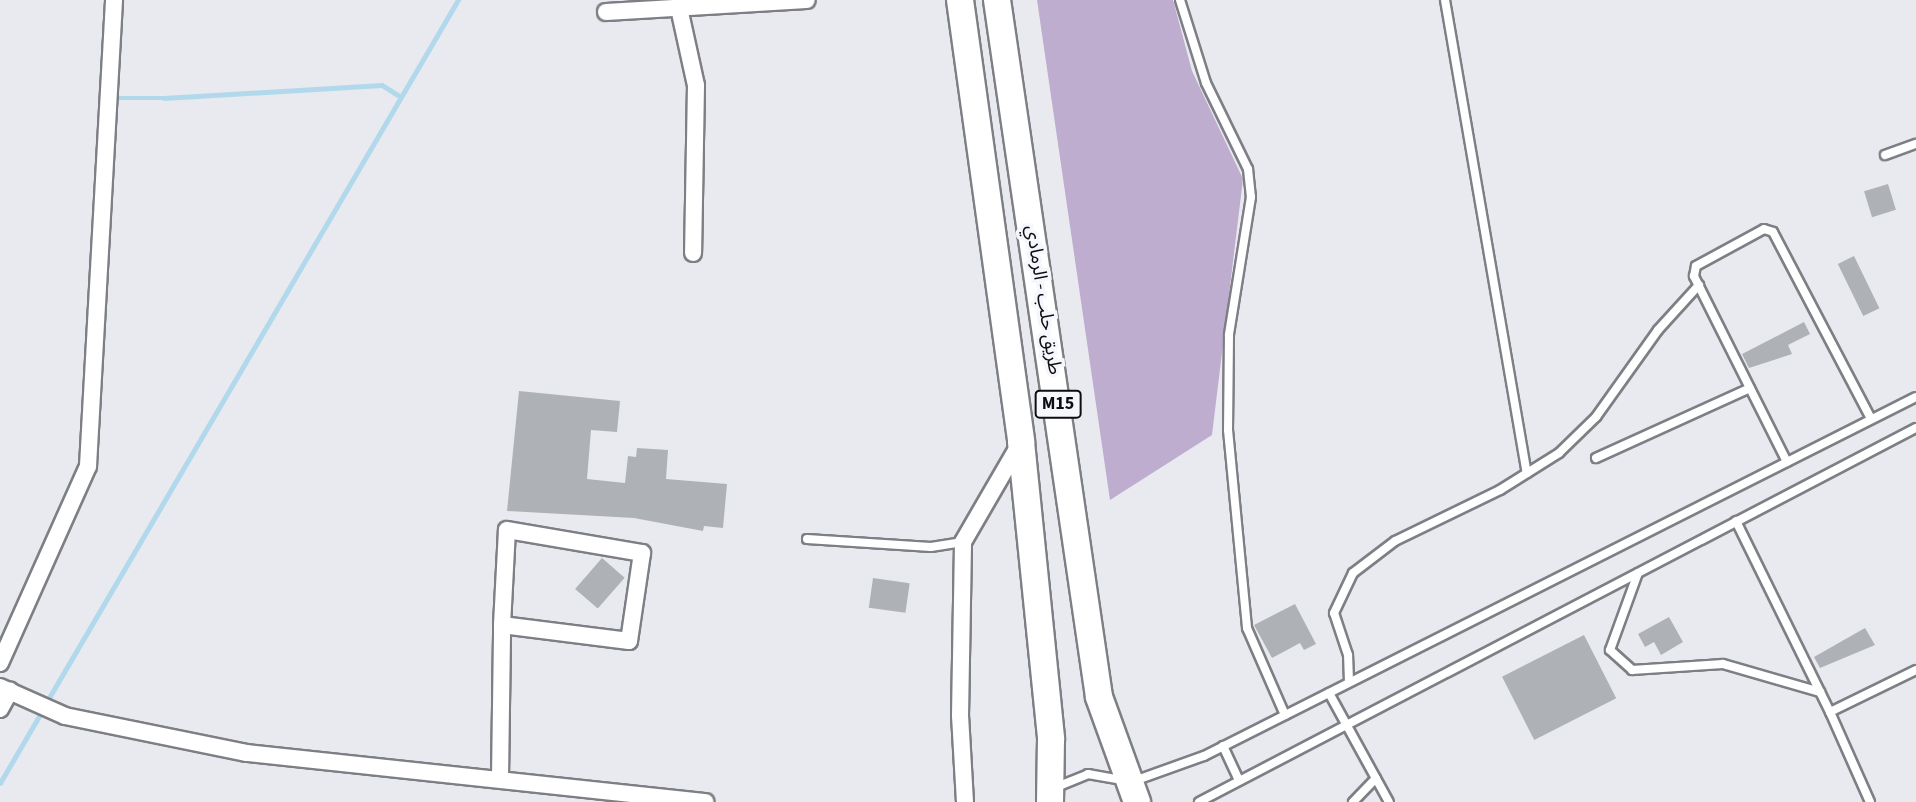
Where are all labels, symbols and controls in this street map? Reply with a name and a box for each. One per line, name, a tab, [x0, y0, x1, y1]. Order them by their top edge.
street label: طريق حلب - الرمادي	[1020, 224, 1066, 376]
road number: M15	[1034, 390, 1082, 418]

